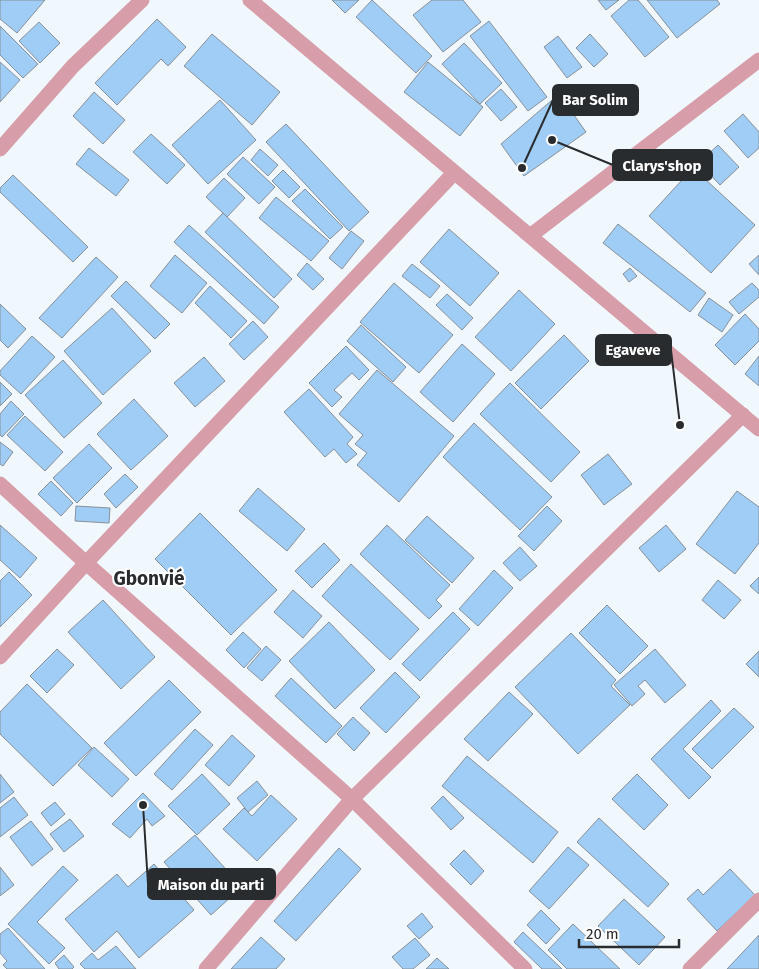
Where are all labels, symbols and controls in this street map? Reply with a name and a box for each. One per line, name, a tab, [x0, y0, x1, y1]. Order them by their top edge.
callout: Bar Solim	[553, 85, 638, 115]
text: Bar Solim	[562, 91, 628, 109]
callout: Clarys'shop	[613, 150, 712, 180]
text: Clarys'shop	[623, 157, 701, 175]
callout: Egaveve	[596, 335, 671, 365]
text: Egaveve	[605, 341, 661, 359]
district label: Gbonvié	[113, 567, 185, 590]
callout: Maison du parti	[148, 869, 275, 899]
text: Maison du parti	[158, 876, 264, 894]
scale bar	[579, 916, 679, 948]
text: 20 m	[586, 925, 619, 943]

